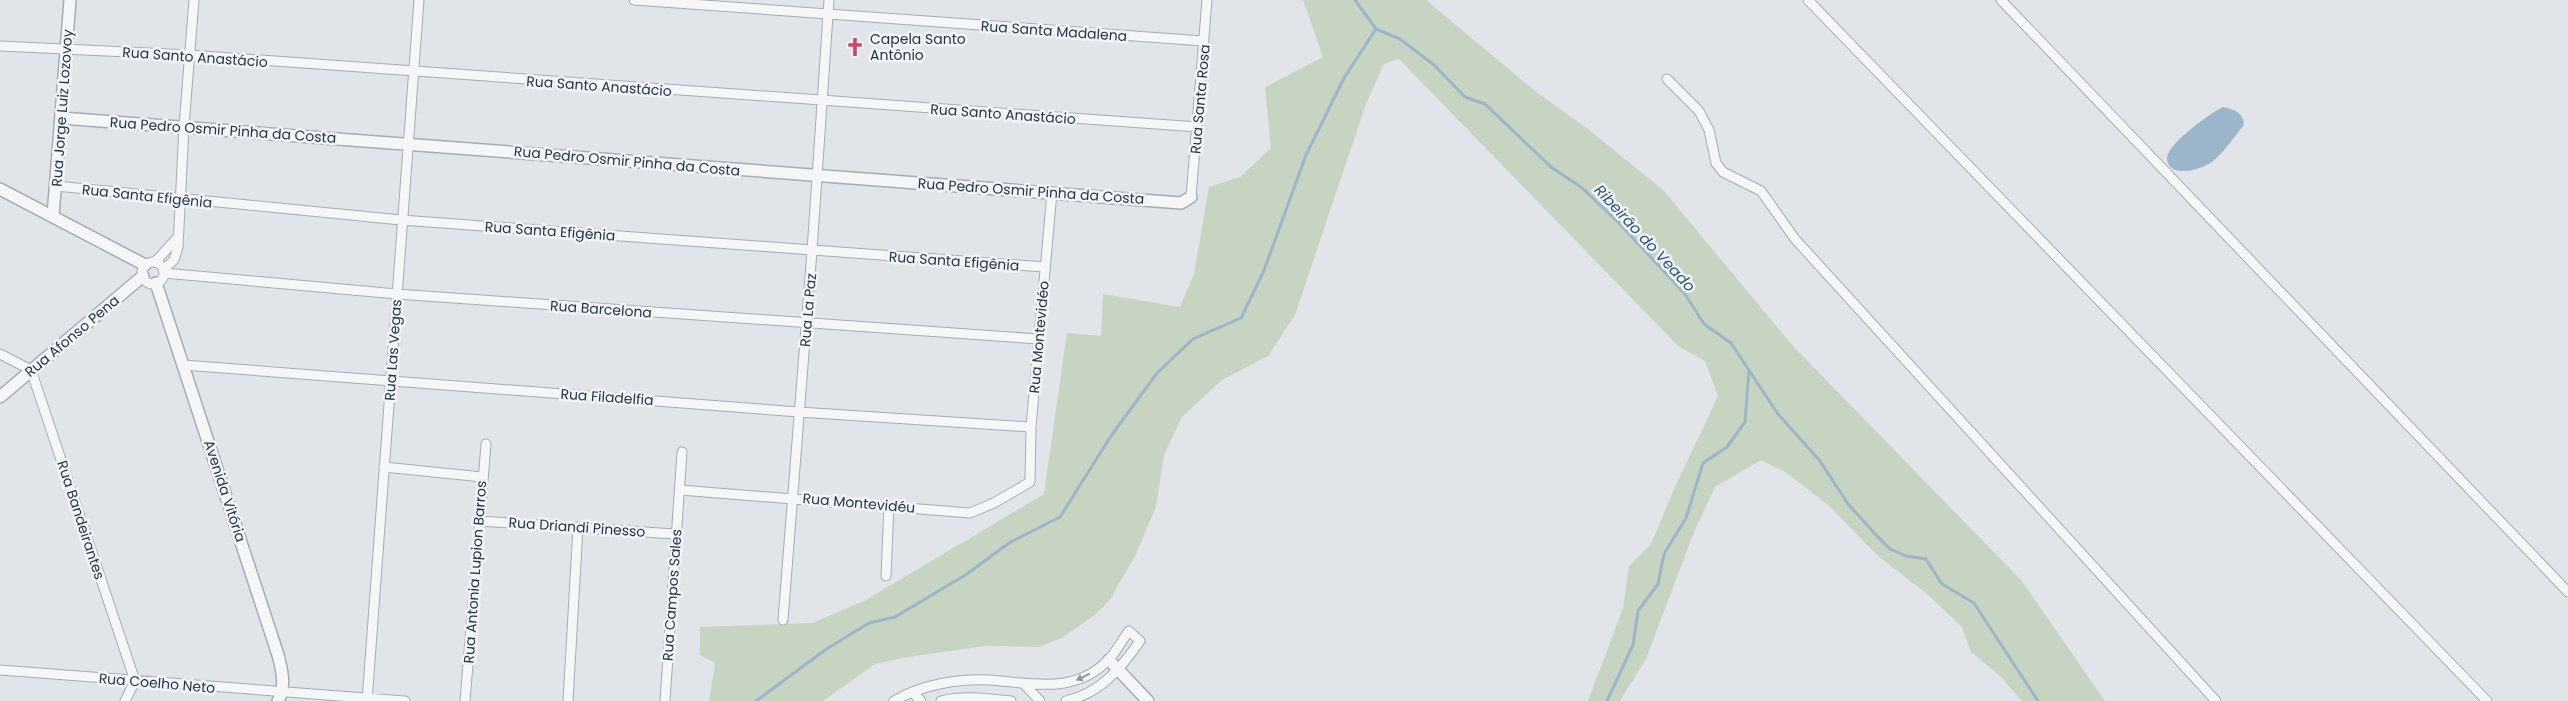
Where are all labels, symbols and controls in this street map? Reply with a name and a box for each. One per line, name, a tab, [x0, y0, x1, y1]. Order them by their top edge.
street label: Rua Santa Madalena	[980, 16, 1128, 46]
street label: Rua Jorge Luiz Lozovoy	[47, 29, 77, 187]
place label: Capela Santo Antônio	[870, 29, 966, 65]
church icon: Capela Santo Antônio	[844, 36, 866, 58]
street label: Rua Santo Anastácio	[122, 42, 268, 72]
street label: Rua Santa Rosa	[1185, 43, 1215, 155]
street label: Rua Santo Anastácio	[526, 71, 672, 101]
street label: Rua Santo Anastácio	[930, 99, 1076, 129]
street label: Rua Pedro Osmir Pinha da Costa	[109, 112, 337, 148]
street label: Rua Pedro Osmir Pinha da Costa	[513, 141, 741, 181]
street label: Rua Pedro Osmir Pinha da Costa	[917, 173, 1145, 209]
street label: Rua Santa Efigênia	[81, 179, 213, 213]
water label: Ribeirão do Veado	[1590, 180, 1700, 296]
street label: Rua Santa Efigênia	[484, 216, 616, 246]
street label: Rua Santa Efigênia	[888, 246, 1020, 276]
street label: Rua La Paz	[795, 272, 821, 348]
street label: Rua Montevidéo	[1024, 280, 1054, 394]
street label: Rua Afonso Pena	[20, 290, 124, 382]
street label: Rua Barcelona	[549, 295, 653, 323]
street label: Rua Las Vegas	[379, 299, 407, 401]
street label: Rua Filadelfia	[560, 384, 654, 410]
street label: Avenida Vitória	[199, 437, 251, 545]
street label: Rua Bandeirantes	[52, 458, 110, 582]
street label: Rua Antonia Lupion Barros	[459, 480, 491, 664]
street label: Rua Montevidéu	[802, 488, 916, 518]
street label: Rua Driandi Pinesso	[508, 512, 646, 542]
street label: Rua Campos Sales	[657, 528, 687, 662]
street label: Rua Coelho Neto	[98, 668, 216, 698]
one-way arrow	[1076, 673, 1090, 681]

